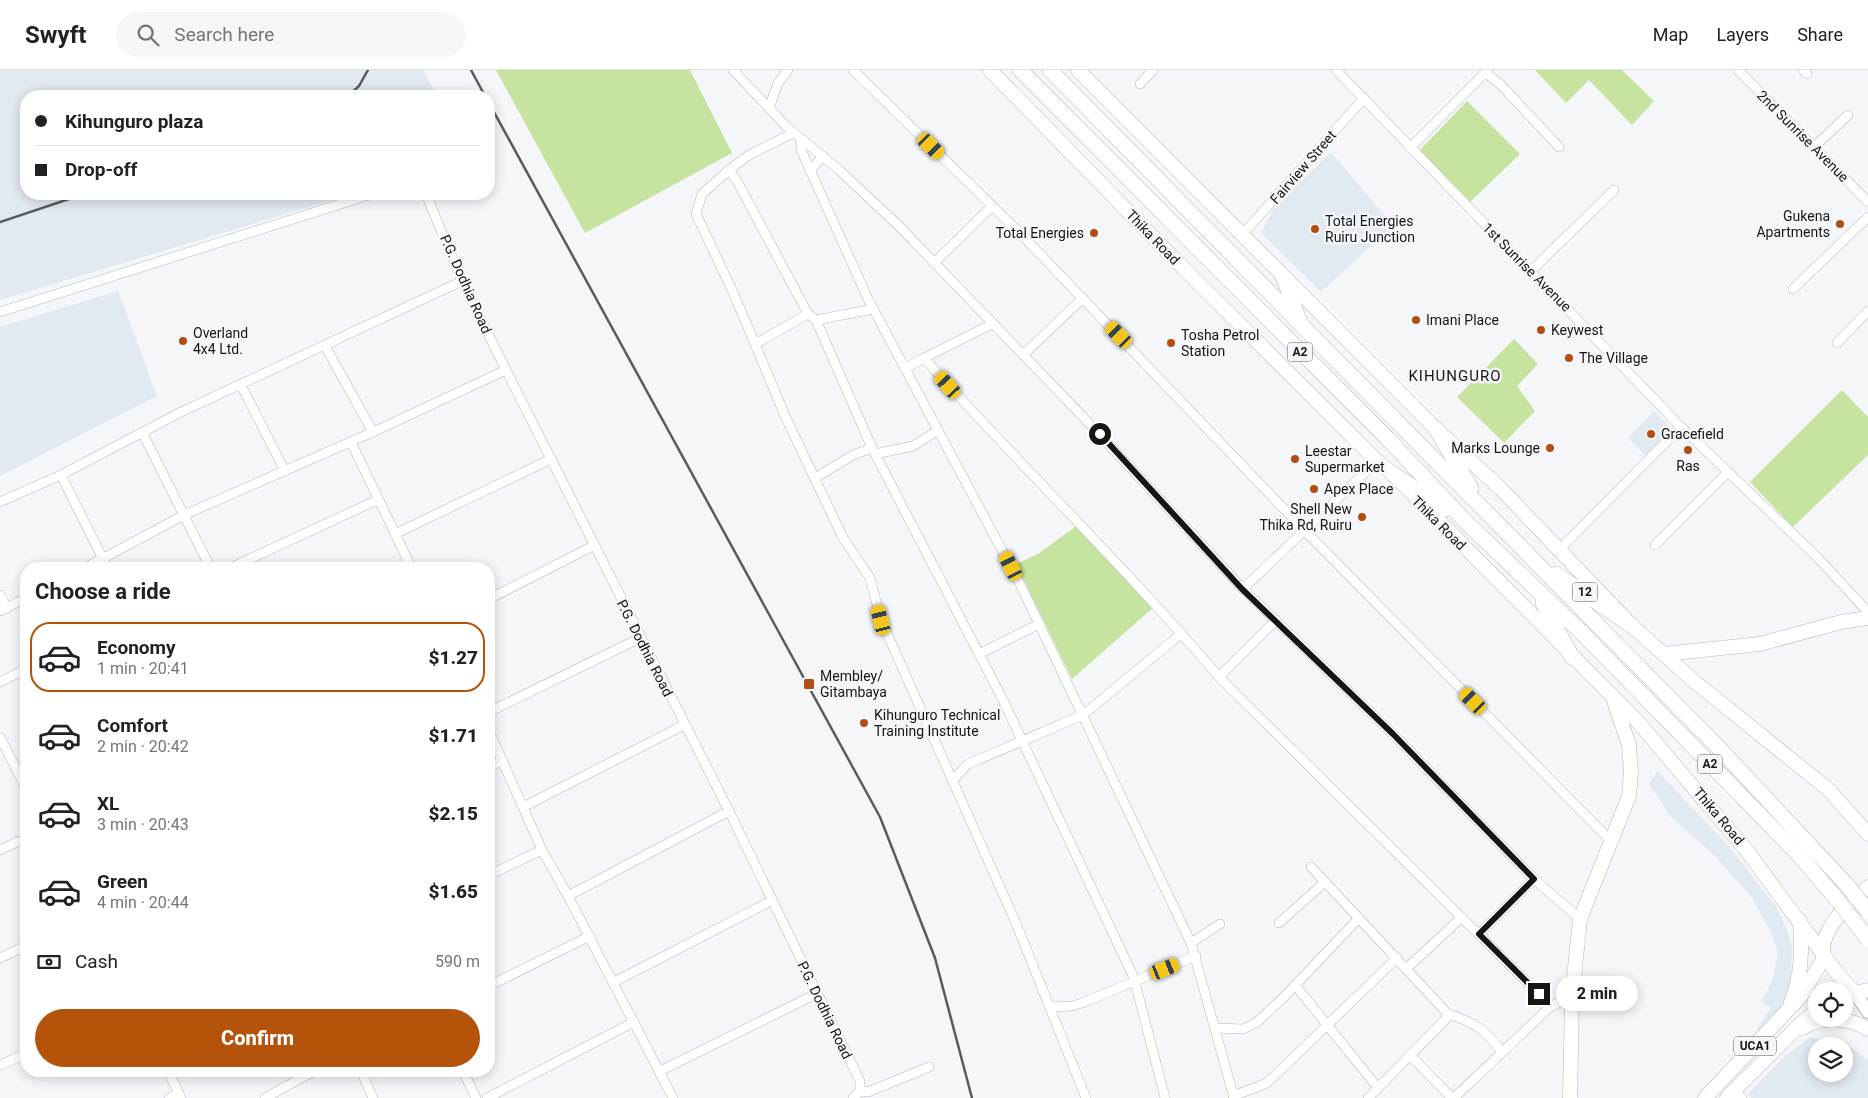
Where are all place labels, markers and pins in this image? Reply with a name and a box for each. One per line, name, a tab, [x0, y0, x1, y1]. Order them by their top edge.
place label: Gukena Apartments	[1756, 208, 1830, 240]
place label: Total Energies Ruiru Junction	[1325, 213, 1415, 245]
marker: Gukena Apartments	[1834, 218, 1846, 230]
marker: Total Energies Ruiru Junction	[1309, 223, 1321, 235]
place label: Total Energies	[996, 225, 1084, 241]
marker: Total Energies	[1088, 227, 1100, 239]
place label: Imani Place	[1426, 312, 1499, 328]
marker: Imani Place	[1410, 314, 1422, 326]
place label: Keywest	[1551, 322, 1604, 338]
marker: Keywest	[1535, 324, 1547, 336]
place label: Overland 4x4 Ltd.	[193, 325, 248, 357]
place label: Tosha Petrol Station	[1181, 327, 1259, 359]
marker: Overland 4x4 Ltd.	[177, 335, 189, 347]
marker: Tosha Petrol Station	[1165, 337, 1177, 349]
place label: The Village	[1579, 350, 1648, 366]
marker: The Village	[1563, 352, 1575, 364]
place label: Gracefield	[1661, 426, 1724, 442]
marker: Gracefield	[1645, 428, 1657, 440]
place label: Marks Lounge	[1451, 440, 1540, 456]
marker: Marks Lounge	[1544, 442, 1556, 454]
place label: Leestar Supermarket	[1305, 443, 1385, 475]
marker: Ras	[1682, 444, 1694, 456]
marker: Leestar Supermarket	[1289, 453, 1301, 465]
place label: Ras	[1676, 458, 1700, 474]
place label: Apex Place	[1324, 481, 1393, 497]
marker: Apex Place	[1308, 483, 1320, 495]
place label: Shell New Thika Rd, Ruiru	[1259, 501, 1352, 533]
marker: Shell New Thika Rd, Ruiru	[1356, 511, 1368, 523]
place label: Membley/ Gitambaya	[820, 668, 887, 700]
marker: Membley/ Gitambaya	[802, 677, 816, 691]
place label: Kihunguro Technical Training Institute	[874, 707, 1000, 739]
marker: Kihunguro Technical Training Institute	[858, 717, 870, 729]

